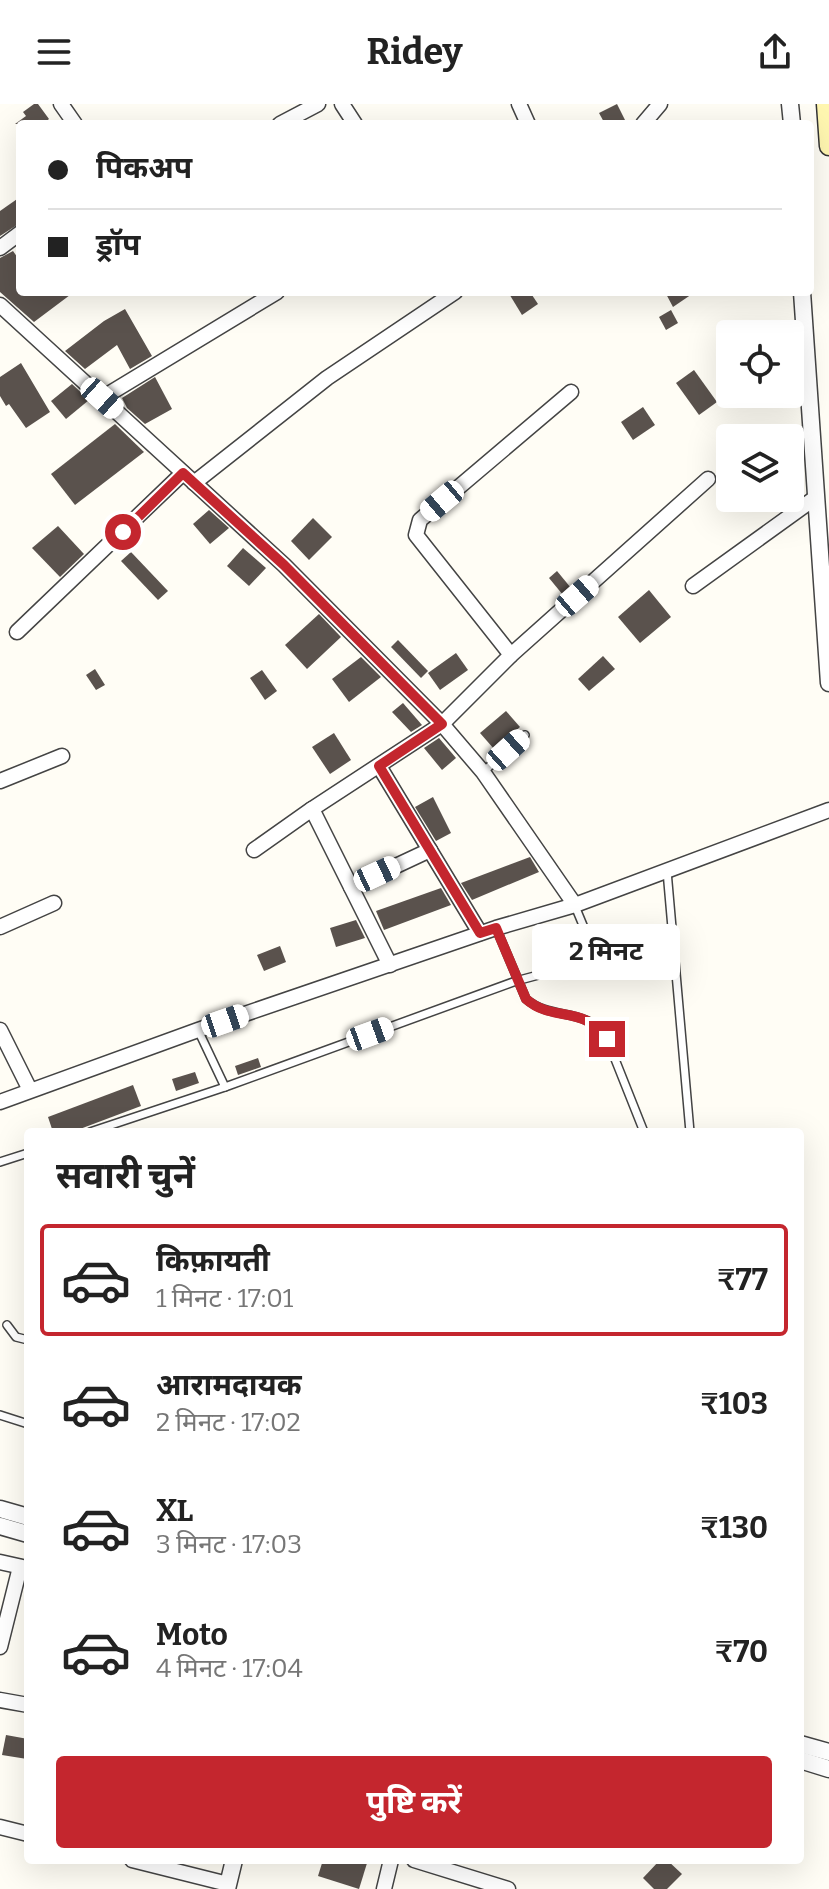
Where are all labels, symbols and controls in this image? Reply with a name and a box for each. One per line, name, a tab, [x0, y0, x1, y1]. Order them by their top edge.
icon: menu	[32, 30, 76, 74]
text: Ridey	[366, 30, 463, 74]
icon: share	[753, 30, 797, 74]
text: पिकअप	[96, 150, 192, 186]
text: ड्रॉप	[96, 227, 140, 263]
map controls	[716, 320, 804, 512]
button: locate	[716, 320, 804, 408]
car	[76, 373, 128, 423]
button: layers	[716, 424, 804, 512]
car	[416, 476, 468, 526]
route start	[105, 514, 141, 550]
car	[551, 571, 603, 621]
car	[482, 725, 534, 775]
car	[350, 853, 404, 895]
callout: 2 मिनट	[533, 923, 681, 979]
text: 2 मिनट	[569, 936, 643, 967]
car	[198, 1002, 252, 1040]
car	[343, 1015, 397, 1053]
route end	[589, 1021, 625, 1057]
text: सवारी चुनें	[56, 1154, 195, 1198]
text: किफ़ायती	[156, 1243, 270, 1279]
icon: car	[60, 1244, 132, 1316]
text: ₹77	[717, 1262, 768, 1298]
text: 1 मिनट · 17:01	[156, 1283, 293, 1314]
text: आरामदायक	[156, 1367, 302, 1403]
icon: car	[60, 1368, 132, 1440]
text: ₹103	[700, 1386, 768, 1422]
text: 2 मिनट · 17:02	[156, 1407, 301, 1438]
icon: car	[60, 1492, 132, 1564]
text: XL	[156, 1493, 193, 1529]
text: ₹130	[700, 1510, 768, 1546]
text: 3 मिनट · 17:03	[156, 1529, 302, 1560]
icon: car	[60, 1616, 132, 1688]
text: Moto	[156, 1617, 228, 1653]
text: ₹70	[715, 1634, 768, 1670]
text: 4 मिनट · 17:04	[156, 1653, 303, 1684]
button: पुष्टि करें	[56, 1756, 772, 1848]

